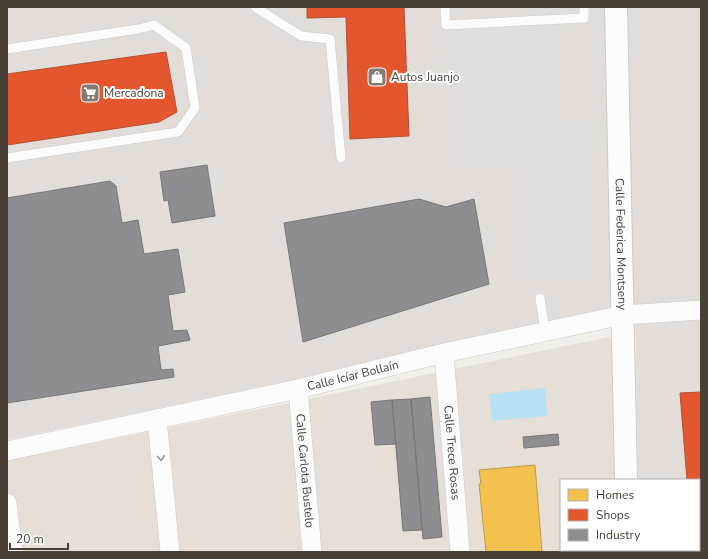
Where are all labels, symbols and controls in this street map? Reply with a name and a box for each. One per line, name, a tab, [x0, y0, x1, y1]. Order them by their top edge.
shop icon: Autos Juanjo	[366, 66, 388, 88]
place label: Autos Juanjo	[391, 69, 460, 85]
supermarket icon: Mercadona	[79, 82, 101, 104]
place label: Mercadona	[104, 85, 164, 101]
street label: Calle Federica Montseny	[612, 178, 630, 311]
street label: Calle Icíar Bollaín	[305, 356, 400, 394]
street label: Calle Trece Rosas	[440, 405, 464, 501]
street label: Calle Carlota Bustelo	[292, 413, 318, 529]
one-way arrow	[156, 455, 165, 461]
legend	[560, 479, 700, 551]
text: Homes	[596, 487, 634, 503]
text: Shops	[596, 507, 630, 523]
scale bar	[10, 525, 68, 551]
text: Industry	[596, 527, 641, 543]
text: 20 m	[16, 531, 44, 547]

